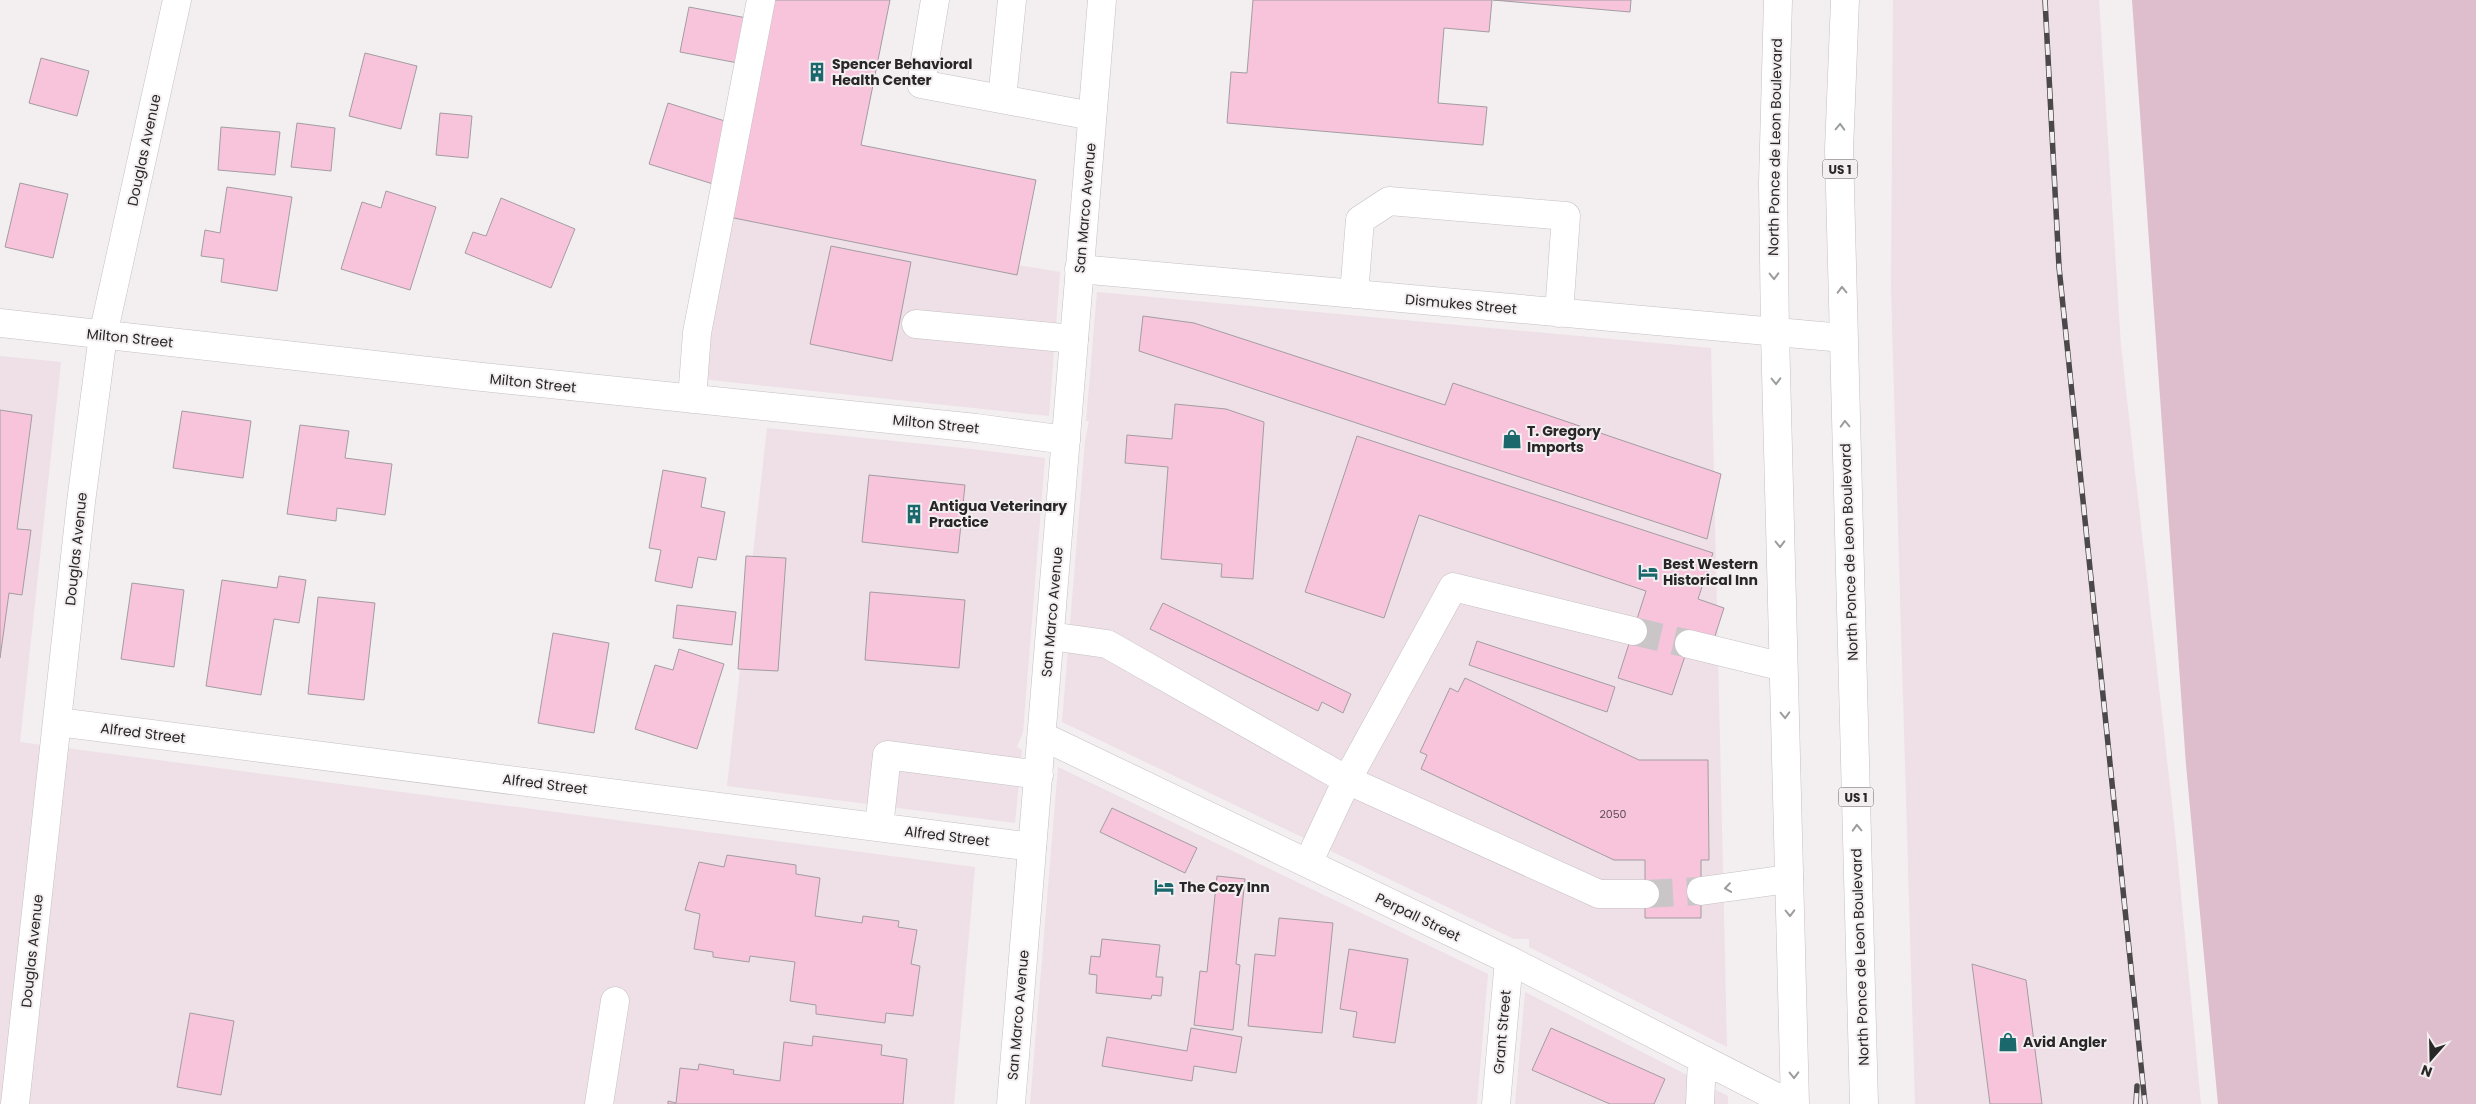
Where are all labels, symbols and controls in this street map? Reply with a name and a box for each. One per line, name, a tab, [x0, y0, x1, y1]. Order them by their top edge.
street label: North Ponce de Leon Boulevard	[1763, 38, 1787, 256]
place label: Spencer Behavioral Health Center	[832, 54, 972, 90]
building icon: Spencer Behavioral Health Center	[806, 61, 828, 83]
street label: Douglas Avenue	[122, 92, 166, 208]
one-way arrow	[1835, 123, 1845, 131]
street label: San Marco Avenue	[1069, 142, 1101, 274]
road number: US 1	[1822, 160, 1858, 178]
one-way arrow	[1769, 272, 1779, 280]
one-way arrow	[1837, 285, 1847, 293]
street label: Dismukes Street	[1404, 289, 1518, 319]
street label: Milton Street	[86, 324, 174, 352]
street label: Milton Street	[489, 369, 577, 397]
one-way arrow	[1771, 378, 1781, 386]
street label: Milton Street	[892, 410, 980, 438]
one-way arrow	[1840, 420, 1850, 428]
place label: T. Gregory Imports	[1527, 421, 1601, 457]
shop icon: T. Gregory Imports	[1501, 428, 1523, 450]
street label: North Ponce de Leon Boulevard	[1835, 443, 1863, 661]
street label: Douglas Avenue	[60, 491, 92, 607]
place label: Antigua Veterinary Practice	[929, 496, 1067, 532]
building icon: Antigua Veterinary Practice	[903, 503, 925, 525]
one-way arrow	[1775, 540, 1785, 548]
street label: San Marco Avenue	[1036, 546, 1068, 678]
place label: Best Western Historical Inn	[1663, 554, 1758, 590]
hotel icon: Best Western Historical Inn	[1637, 561, 1659, 583]
one-way arrow	[1779, 711, 1790, 719]
street label: Alfred Street	[99, 718, 187, 748]
street label: Alfred Street	[501, 769, 589, 799]
road number: US 1	[1838, 788, 1874, 806]
house number: 2050	[1599, 806, 1627, 822]
street label: Alfred Street	[903, 821, 991, 851]
one-way arrow	[1851, 824, 1862, 832]
street label: North Ponce de Leon Boulevard	[1846, 848, 1874, 1066]
hotel icon: The Cozy Inn	[1153, 876, 1175, 898]
place label: The Cozy Inn	[1179, 877, 1270, 897]
one-way arrow	[1724, 882, 1732, 892]
street label: Perpall Street	[1372, 888, 1464, 946]
street label: Douglas Avenue	[16, 893, 48, 1009]
one-way arrow	[1785, 909, 1795, 917]
street label: San Marco Avenue	[1002, 949, 1034, 1081]
street label: Grant Street	[1488, 989, 1516, 1075]
shop icon: Avid Angler	[1997, 1031, 2019, 1053]
place label: Avid Angler	[2023, 1032, 2107, 1052]
north arrow	[2406, 1034, 2456, 1084]
text: N	[2418, 1060, 2435, 1082]
one-way arrow	[1789, 1072, 1799, 1079]

